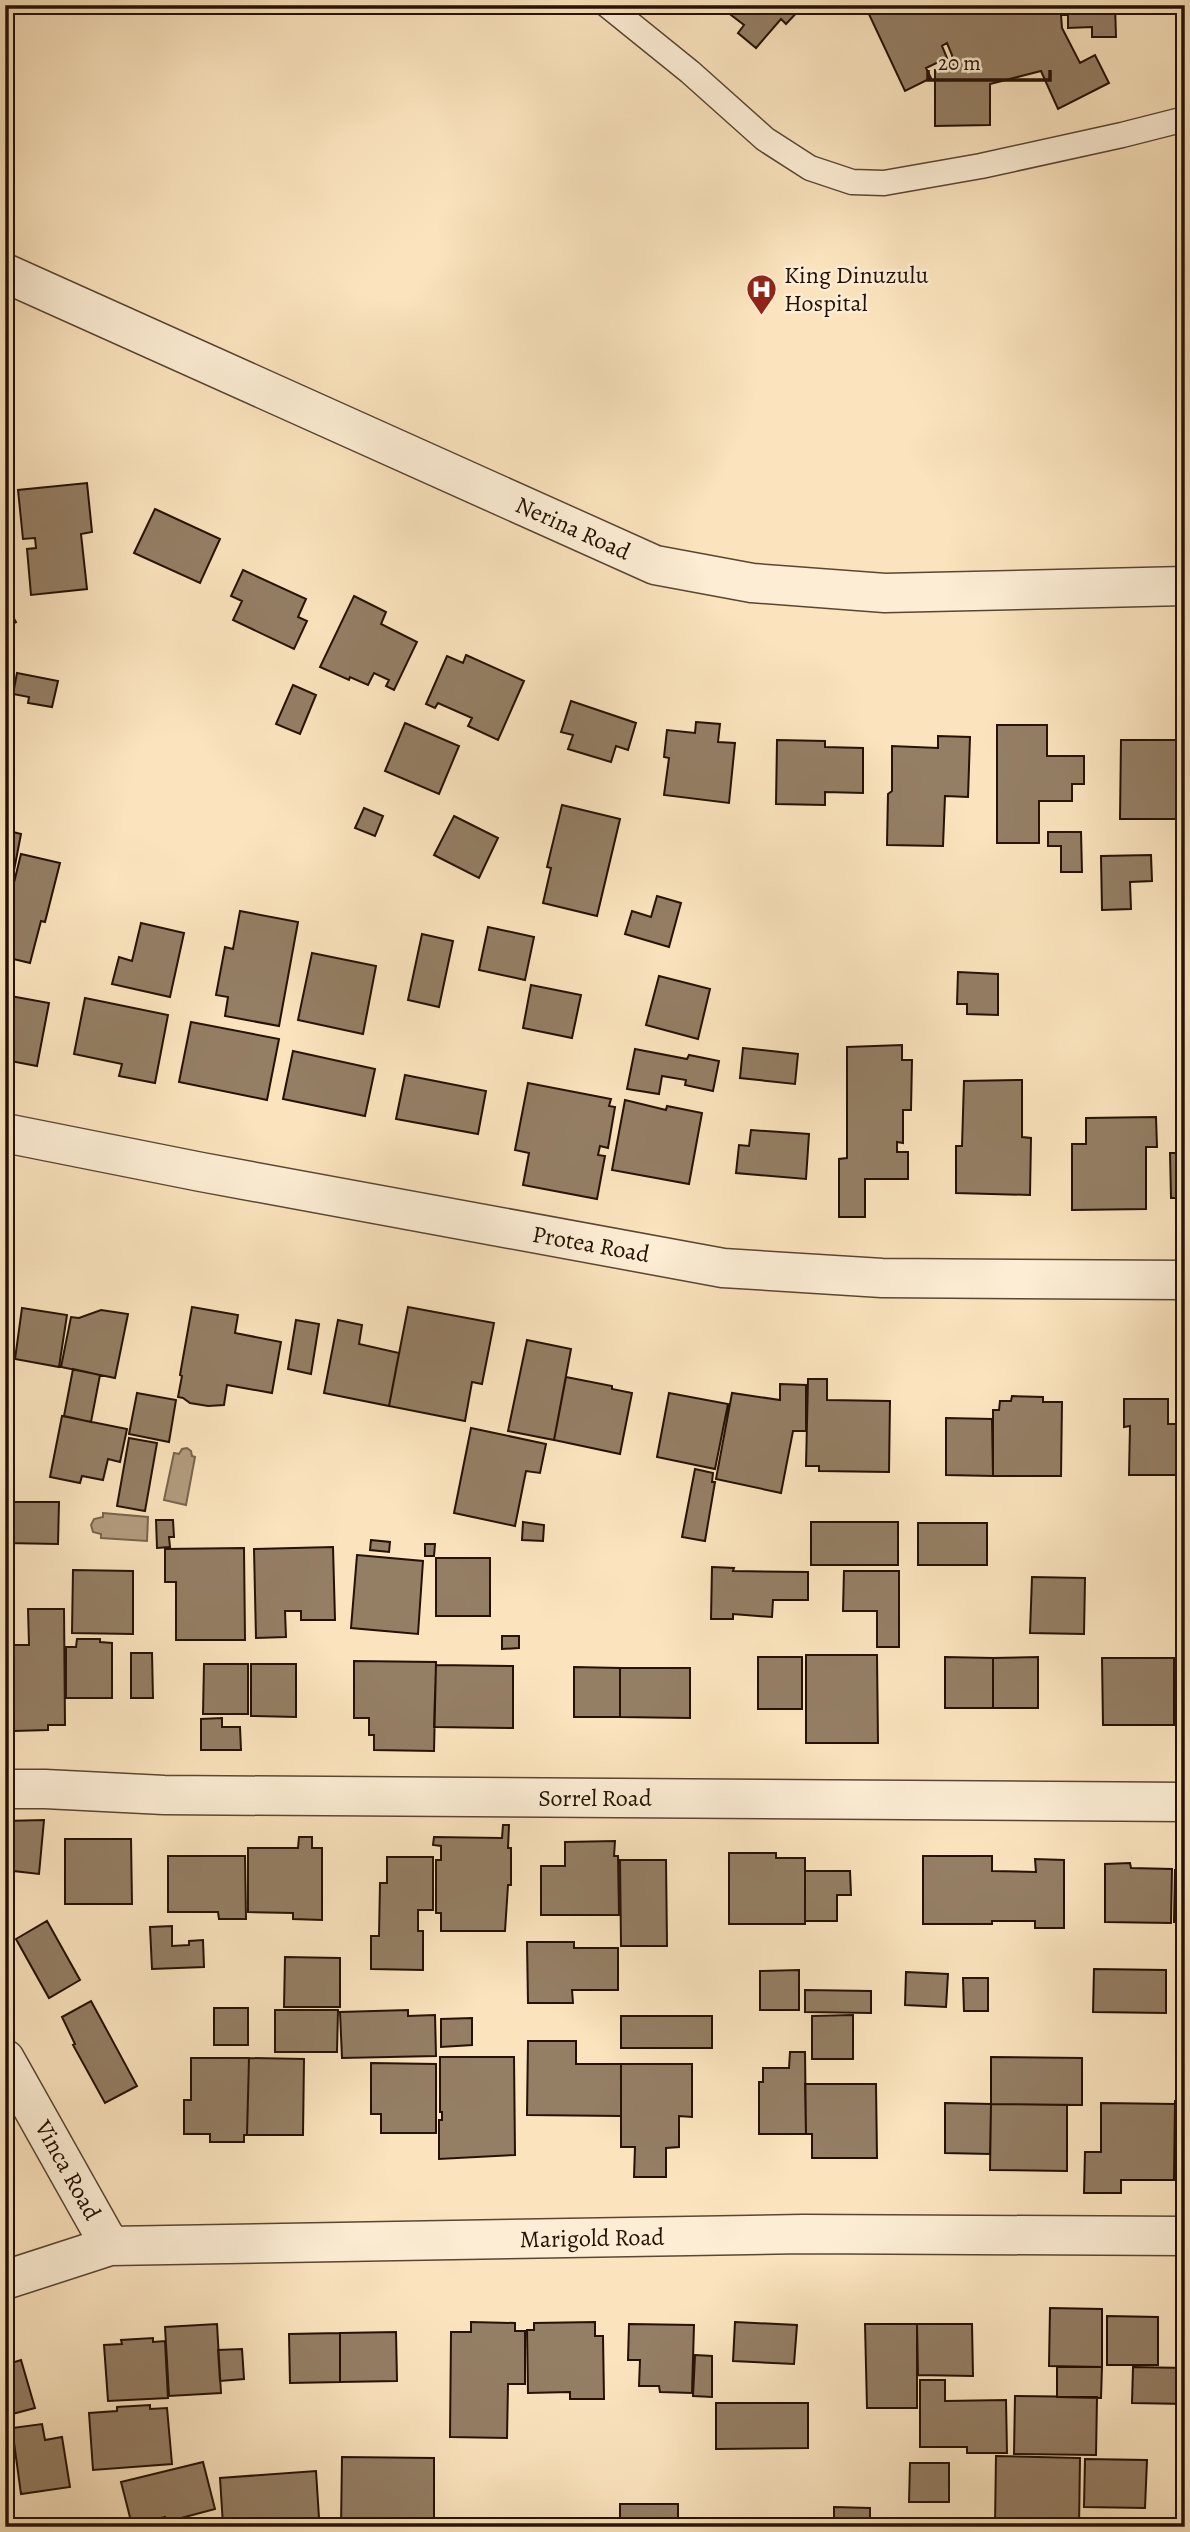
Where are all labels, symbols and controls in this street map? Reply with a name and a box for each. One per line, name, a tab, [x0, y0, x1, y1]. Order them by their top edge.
scale bar	[928, 38, 1050, 82]
text: 20 m	[938, 49, 981, 77]
place label: King Dinuzulu Hospital	[784, 259, 928, 319]
hospital icon: King Dinuzulu Hospital	[744, 272, 778, 316]
street label: Nerina Road	[511, 488, 636, 568]
street label: Protea Road	[530, 1218, 652, 1270]
street label: Sorrel Road	[538, 1782, 652, 1814]
street label: Vinca Road	[27, 2114, 109, 2226]
street label: Marigold Road	[519, 2221, 665, 2255]

